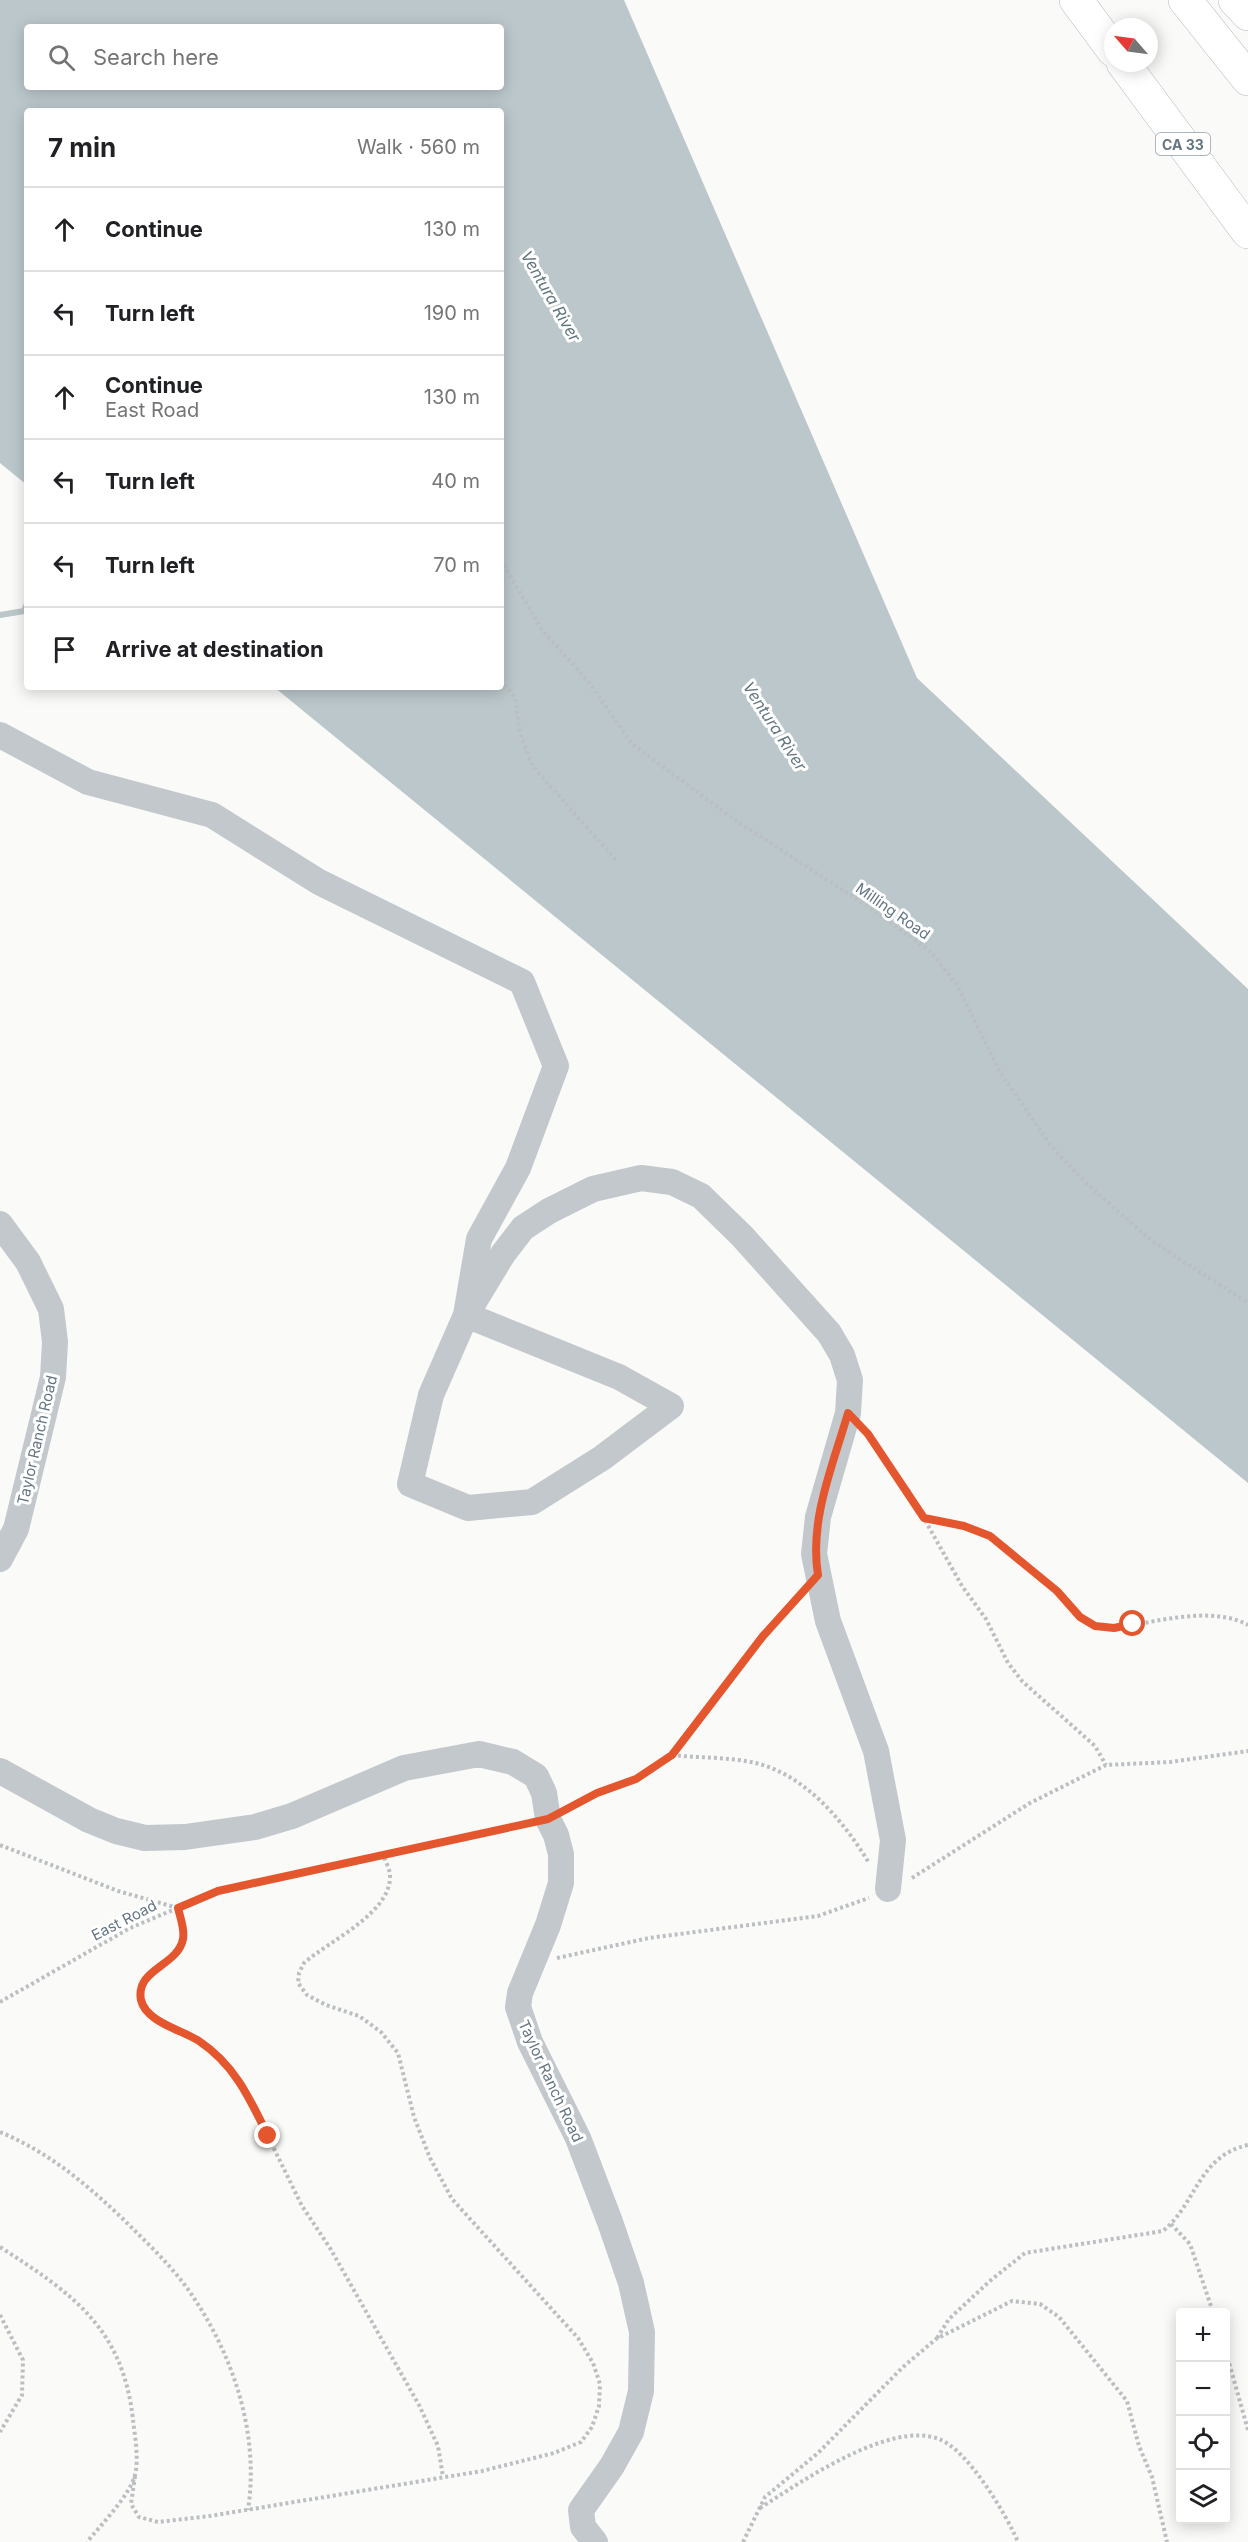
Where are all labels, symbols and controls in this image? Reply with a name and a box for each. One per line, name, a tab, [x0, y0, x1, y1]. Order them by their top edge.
north arrow	[1104, 18, 1158, 72]
search box	[24, 24, 504, 90]
icon: search	[45, 41, 78, 74]
text: Search here	[93, 44, 219, 70]
text: 7 min	[48, 132, 116, 163]
road number: CA 33	[1156, 133, 1210, 155]
text: Walk · 560 m	[357, 135, 480, 159]
icon: ahead	[48, 213, 81, 246]
text: Continue	[105, 216, 203, 242]
text: 130 m	[424, 217, 480, 241]
water label: Ventura River	[517, 247, 586, 346]
icon: left	[48, 297, 81, 330]
text: Turn left	[105, 300, 195, 326]
text: 190 m	[424, 301, 480, 325]
text: Continue	[105, 372, 203, 398]
icon: ahead	[48, 381, 81, 414]
text: 130 m	[424, 385, 480, 409]
text: East Road	[105, 398, 199, 422]
icon: left	[48, 465, 81, 498]
text: Turn left	[105, 468, 195, 494]
text: 40 m	[431, 469, 480, 493]
icon: left	[48, 549, 81, 582]
text: Turn left	[105, 552, 195, 578]
text: 70 m	[433, 553, 480, 577]
icon: arrive	[48, 633, 81, 666]
text: Arrive at destination	[105, 636, 324, 662]
water label: Ventura River	[739, 678, 812, 775]
street label: Milling Road	[852, 878, 934, 944]
street label: Taylor Ranch Road	[13, 1373, 61, 1507]
route start	[1119, 1610, 1145, 1636]
street label: East Road	[88, 1895, 160, 1945]
street label: Taylor Ranch Road	[514, 2017, 588, 2145]
route end	[254, 2122, 280, 2148]
map controls	[1176, 2308, 1230, 2524]
button: +	[1176, 2308, 1230, 2362]
button: −	[1176, 2362, 1230, 2416]
button: locate	[1176, 2416, 1230, 2470]
button: layers	[1176, 2470, 1230, 2524]

